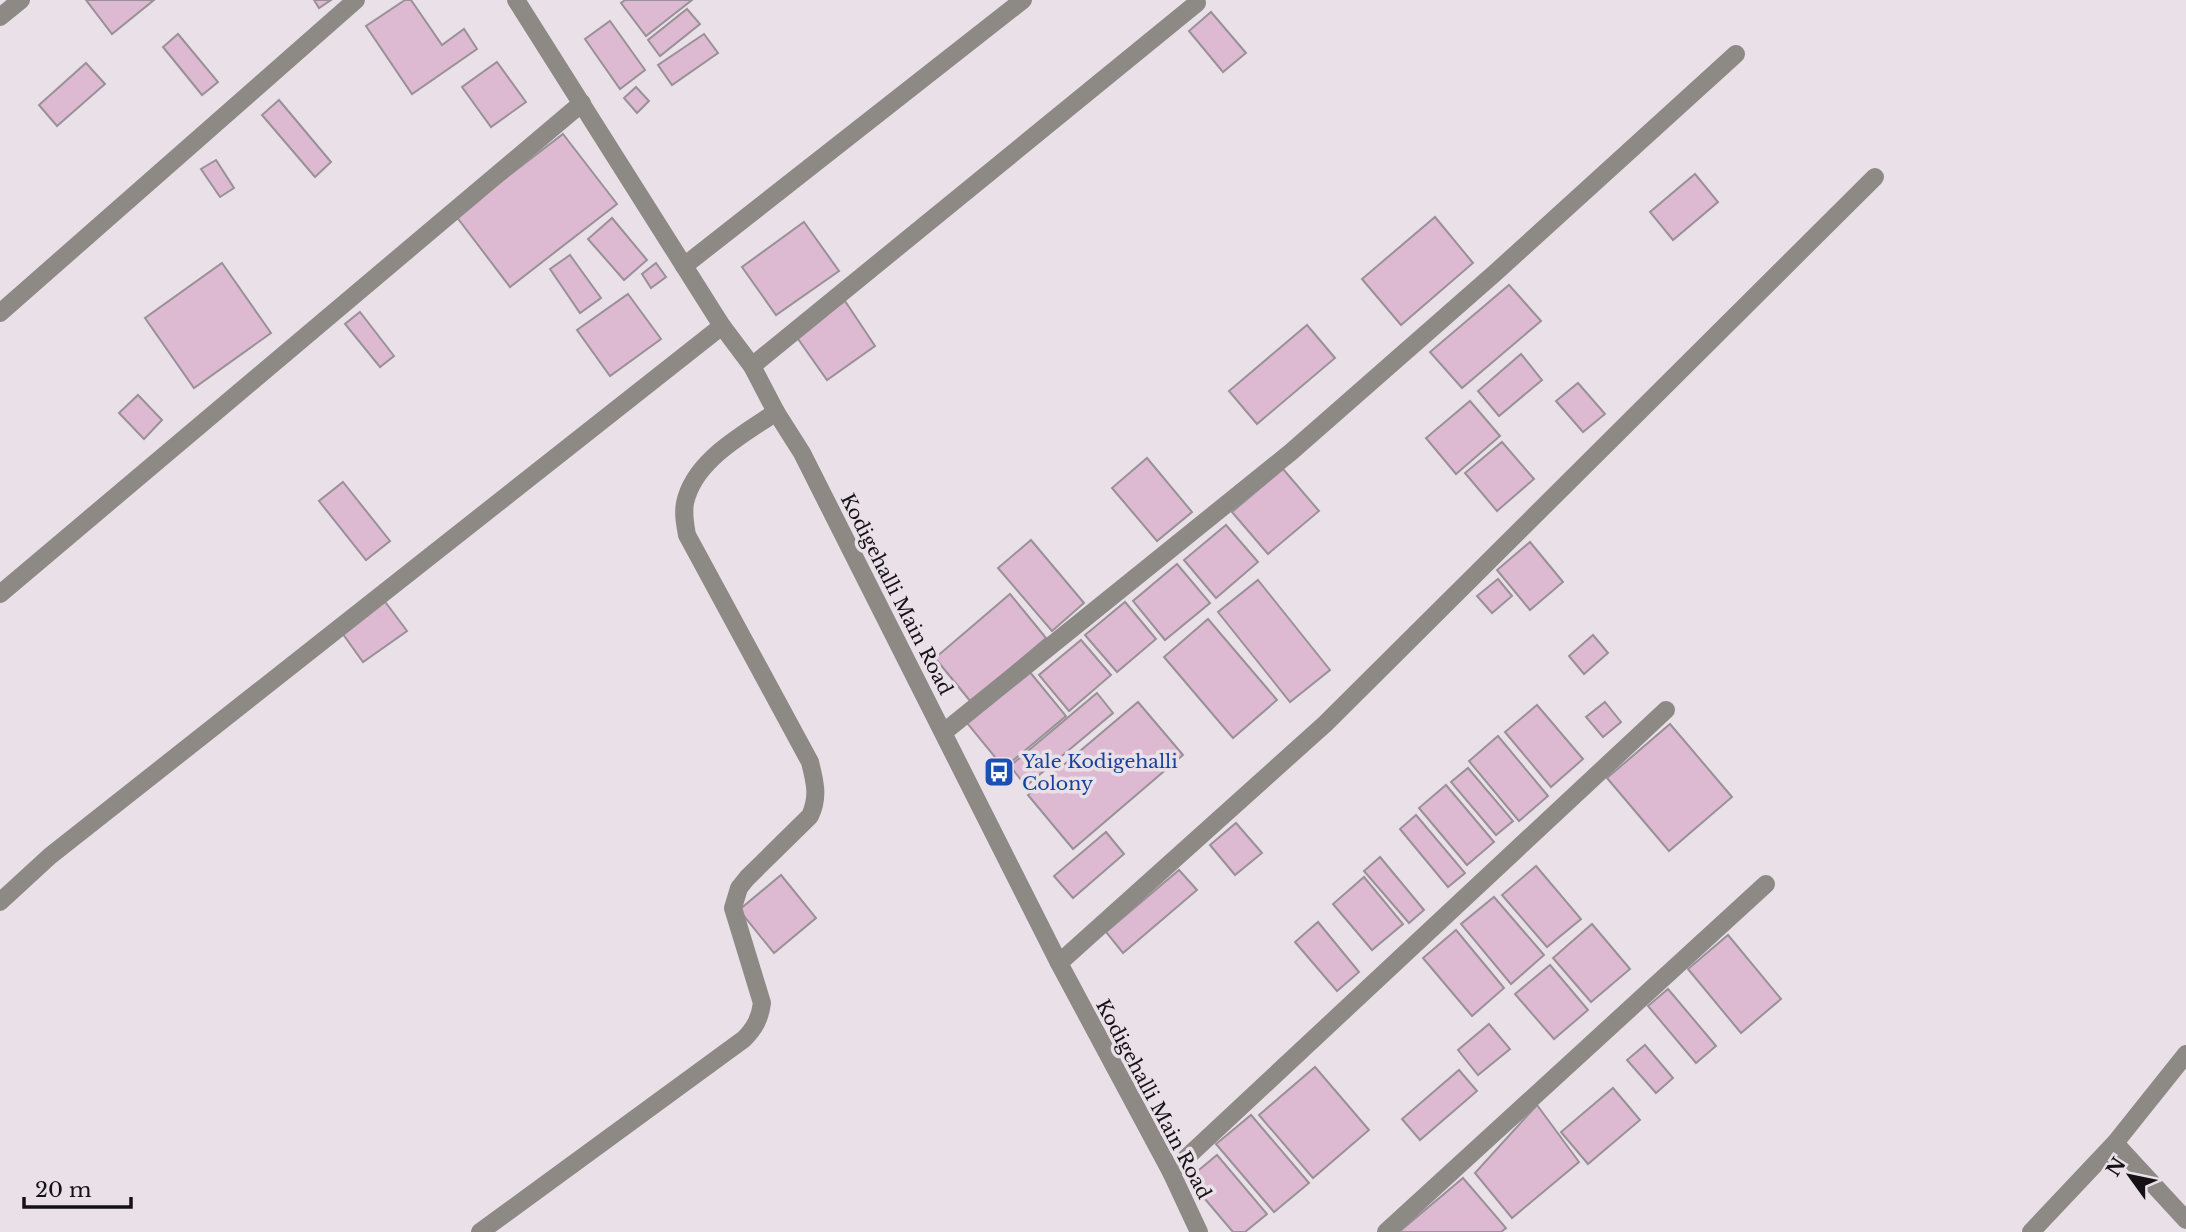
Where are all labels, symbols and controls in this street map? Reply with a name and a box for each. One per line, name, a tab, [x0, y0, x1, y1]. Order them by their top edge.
street label: Kodigehalli Main Road	[836, 490, 957, 699]
place label: Yale Kodigehalli Colony	[1021, 750, 1178, 795]
bus stop icon: Yale Kodigehalli Colony	[982, 755, 1016, 789]
street label: Kodigehalli Main Road	[1091, 995, 1216, 1203]
north arrow	[2095, 1141, 2165, 1211]
text: N	[2102, 1153, 2131, 1181]
scale bar	[24, 1166, 131, 1210]
text: 20 m	[35, 1177, 92, 1203]

